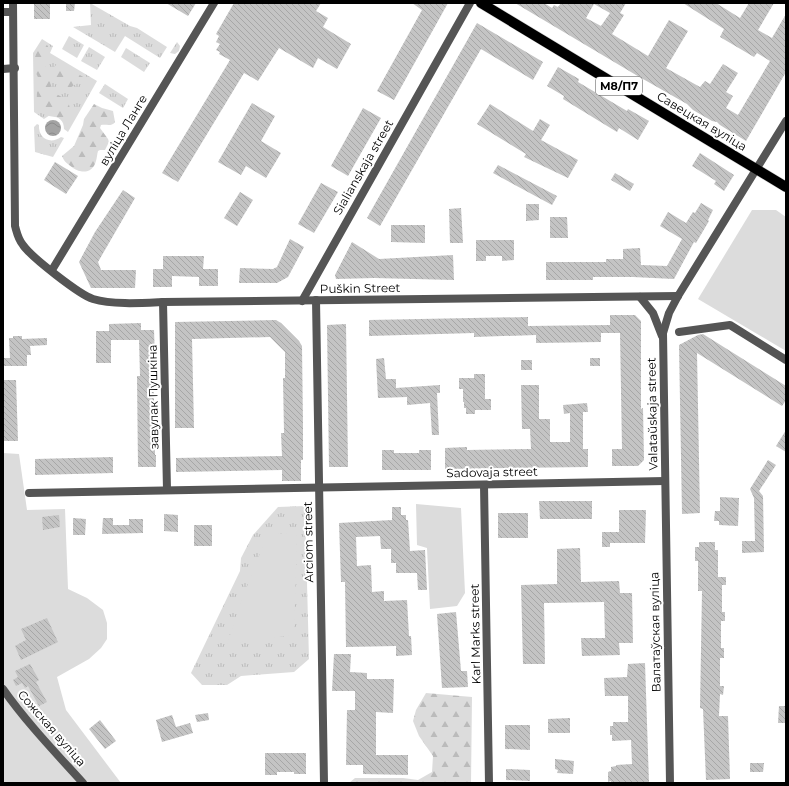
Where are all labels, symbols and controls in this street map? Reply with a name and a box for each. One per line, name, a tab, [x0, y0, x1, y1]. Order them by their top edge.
road number: М8/П7	[596, 77, 642, 95]
street label: Савецкая вуліца	[654, 88, 750, 154]
street label: вуліца Ланге	[96, 92, 150, 168]
street label: Sialianskaja street	[330, 117, 396, 217]
street label: Puškin Street	[320, 280, 400, 296]
street label: завулак Пушкіна	[145, 344, 161, 450]
street label: Valataŭskaja street	[644, 357, 660, 471]
street label: Sadovaja street	[446, 464, 538, 480]
street label: Arciom street	[300, 501, 316, 583]
street label: Валатаўская вуліца	[646, 572, 664, 692]
street label: Karl Marks street	[467, 583, 483, 684]
street label: Сожская вуліца	[15, 687, 89, 769]

